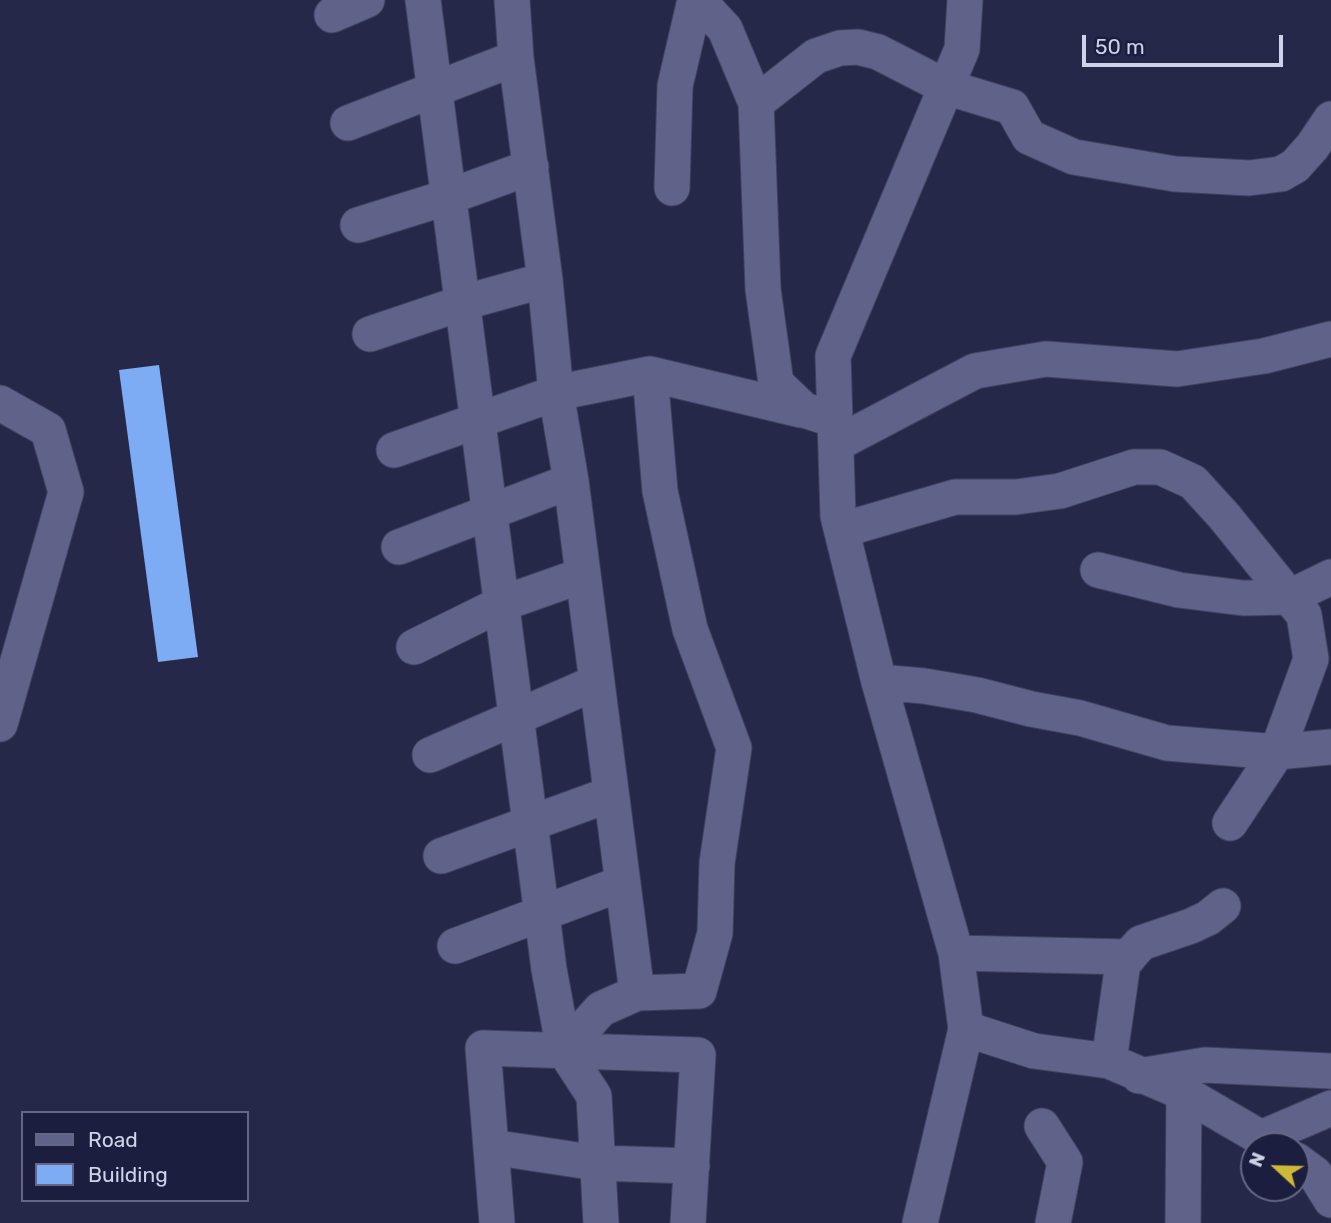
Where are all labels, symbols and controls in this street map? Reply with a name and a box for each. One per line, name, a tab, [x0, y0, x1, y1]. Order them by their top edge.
scale bar	[1086, 21, 1287, 65]
text: 50 m	[1095, 34, 1145, 59]
legend	[21, 1111, 248, 1202]
text: Road	[88, 1127, 138, 1152]
north arrow	[1240, 1132, 1310, 1202]
text: N	[1244, 1149, 1270, 1170]
text: Building	[88, 1162, 168, 1187]

